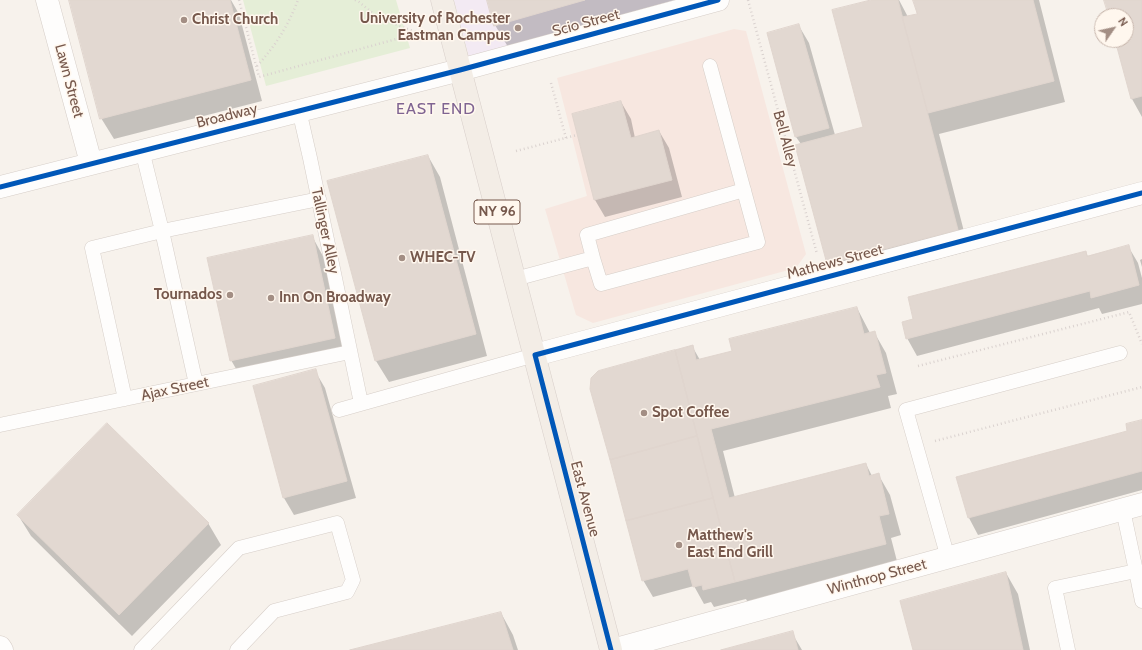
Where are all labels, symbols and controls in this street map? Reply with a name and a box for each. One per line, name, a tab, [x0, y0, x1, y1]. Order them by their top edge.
street label: Scio Street	[550, 5, 622, 41]
north arrow	[1094, 8, 1134, 48]
place label: University of Rochester Eastman Campus	[359, 10, 510, 45]
place label: Christ Church	[192, 11, 278, 29]
marker: Christ Church	[179, 15, 189, 25]
text: N	[1115, 15, 1131, 29]
marker: University of Rochester Eastman Campus	[513, 23, 523, 33]
street label: Lawn Street	[51, 42, 87, 120]
district label: EAST END	[396, 99, 476, 119]
street label: Broadway	[195, 100, 259, 132]
street label: Bell Alley	[769, 108, 801, 170]
street label: Tallinger Alley	[307, 186, 343, 276]
road number: NY 96	[474, 200, 520, 224]
street label: Mathews Street	[785, 240, 885, 284]
place label: WHEC-TV	[410, 249, 476, 267]
marker: WHEC-TV	[397, 253, 407, 263]
place label: Tournados	[154, 286, 222, 304]
place label: Inn On Broadway	[279, 289, 391, 307]
marker: Tournados	[225, 290, 235, 300]
marker: Inn On Broadway	[266, 293, 276, 303]
street label: Ajax Street	[140, 373, 210, 405]
place label: Spot Coffee	[652, 404, 729, 422]
marker: Spot Coffee	[639, 408, 649, 418]
street label: East Avenue	[566, 459, 604, 539]
place label: Matthew's East End Grill	[687, 527, 773, 562]
marker: Matthew's East End Grill	[674, 540, 684, 550]
street label: Winthrop Street	[825, 555, 929, 599]

